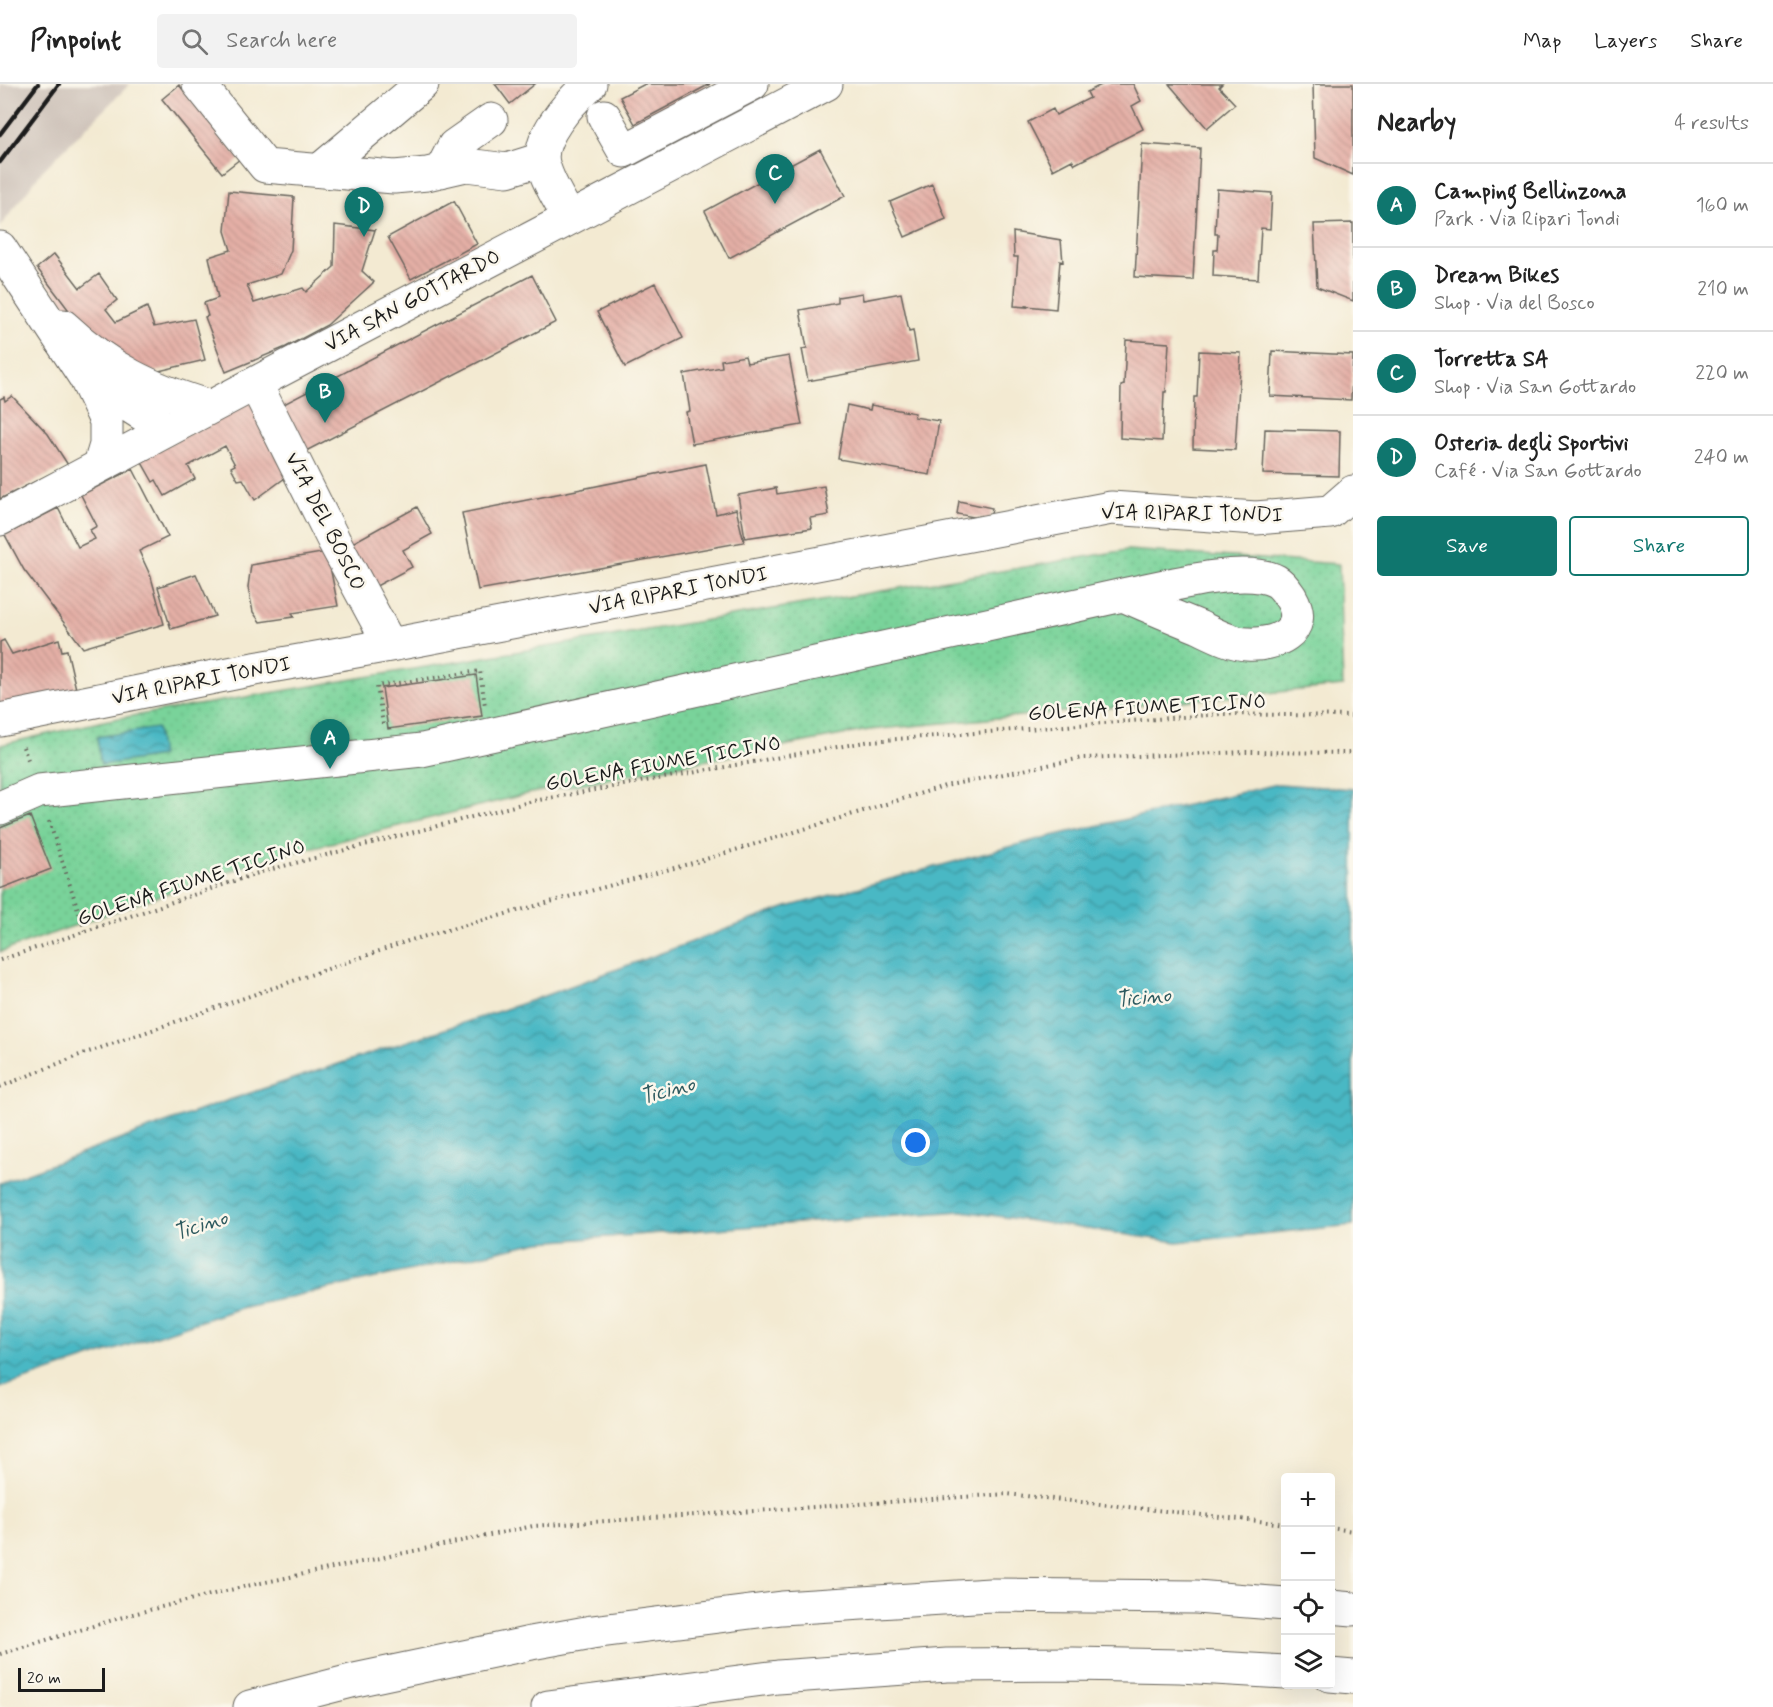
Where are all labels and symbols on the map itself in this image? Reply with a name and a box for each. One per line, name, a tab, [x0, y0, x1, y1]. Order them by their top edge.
pin: C	[756, 154, 794, 204]
pin: D	[344, 188, 384, 237]
street label: VIA SAN GOTTARDO	[320, 243, 505, 359]
pin: B	[306, 374, 344, 423]
street label: VIA DEL BOSCO	[278, 447, 372, 596]
street label: VIA RIPARI TONDI	[1101, 498, 1283, 530]
street label: VIA RIPARI TONDI	[586, 560, 770, 622]
street label: VIA RIPARI TONDI	[109, 650, 293, 712]
street label: GOLENA FIUME TICINO	[1027, 688, 1267, 728]
pin: A	[310, 720, 350, 769]
street label: GOLENA FIUME TICINO	[543, 730, 783, 798]
street label: GOLENA FIUME TICINO	[74, 833, 309, 933]
water label: Ticino	[1114, 981, 1174, 1015]
water label: Ticino	[637, 1070, 699, 1112]
your location	[901, 1128, 930, 1157]
water label: Ticino	[170, 1204, 233, 1248]
scale bar	[18, 1665, 105, 1692]

